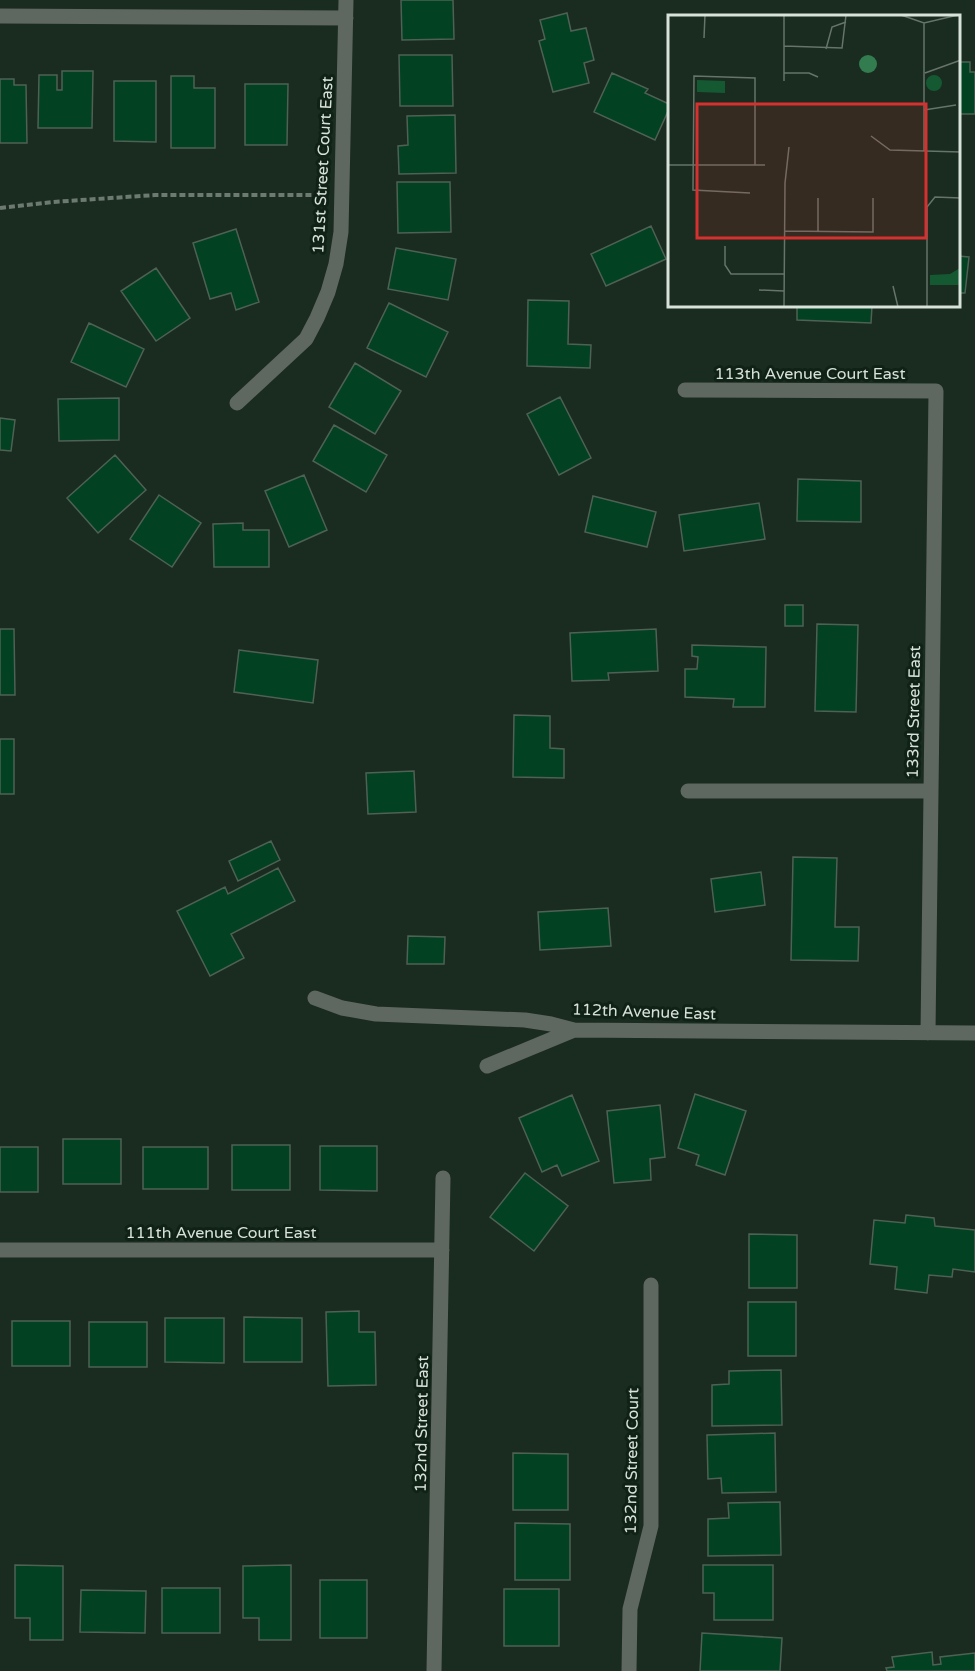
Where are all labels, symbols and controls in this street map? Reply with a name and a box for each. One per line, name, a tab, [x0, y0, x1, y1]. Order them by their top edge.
inset map	[668, 15, 960, 308]
street label: 131st Street Court East	[308, 76, 338, 254]
street label: 113th Avenue Court East	[714, 364, 906, 384]
street label: 133rd Street East	[903, 645, 925, 779]
street label: 112th Avenue East	[571, 999, 716, 1025]
street label: 111th Avenue Court East	[125, 1223, 317, 1243]
street label: 132nd Street East	[411, 1355, 433, 1493]
street label: 132nd Street Court	[621, 1388, 643, 1534]

